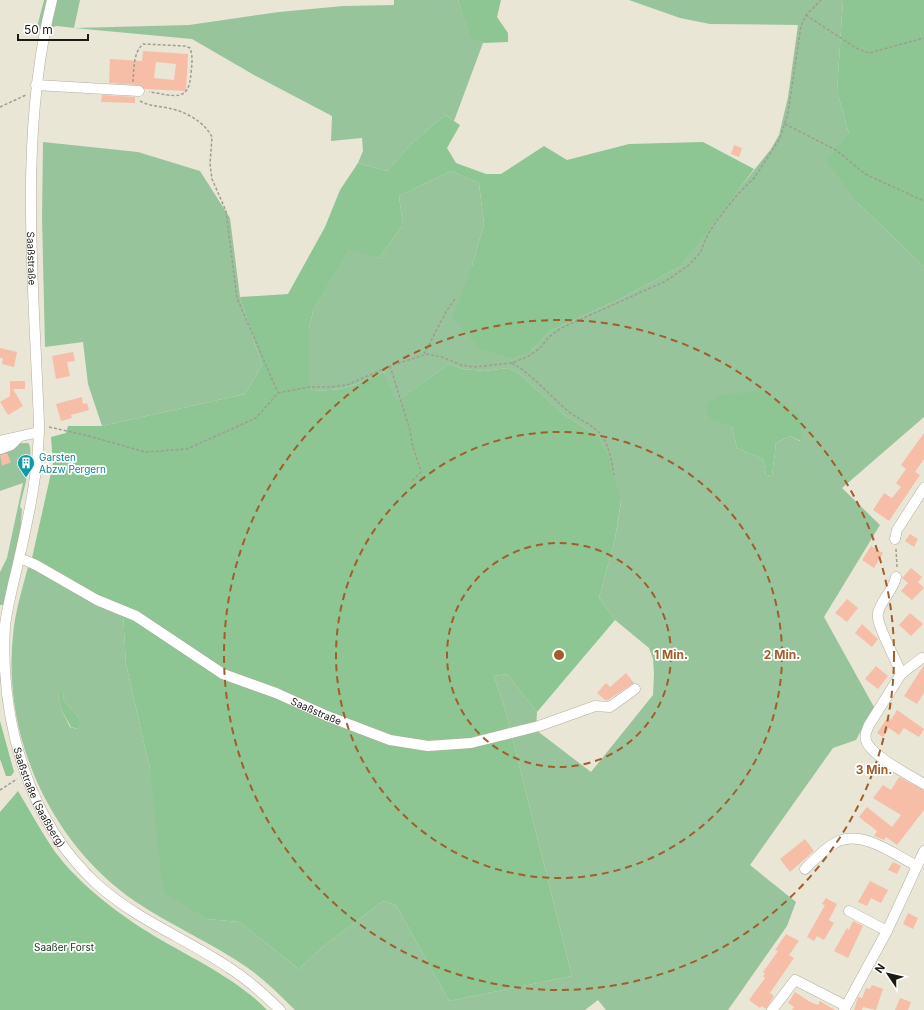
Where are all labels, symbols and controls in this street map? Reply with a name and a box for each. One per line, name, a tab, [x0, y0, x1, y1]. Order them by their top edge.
scale bar	[18, 16, 88, 42]
text: 50 m	[24, 22, 53, 37]
street label: Saaßstraße	[25, 231, 39, 286]
place label: Garsten Abzw Pergern	[39, 451, 106, 475]
building icon: Garsten Abzw Pergern	[16, 453, 36, 478]
text: 1 Min.	[654, 647, 688, 662]
text: 2 Min.	[764, 647, 800, 662]
centre of rings	[552, 648, 566, 662]
street label: Saaßstraße	[289, 695, 343, 727]
street label: Saaßstraße (Saaßberg)	[11, 746, 68, 849]
text: 3 Min.	[856, 762, 892, 777]
park label: Saaßer Forst	[34, 941, 95, 953]
north arrow	[868, 954, 908, 994]
text: N	[872, 961, 888, 976]

